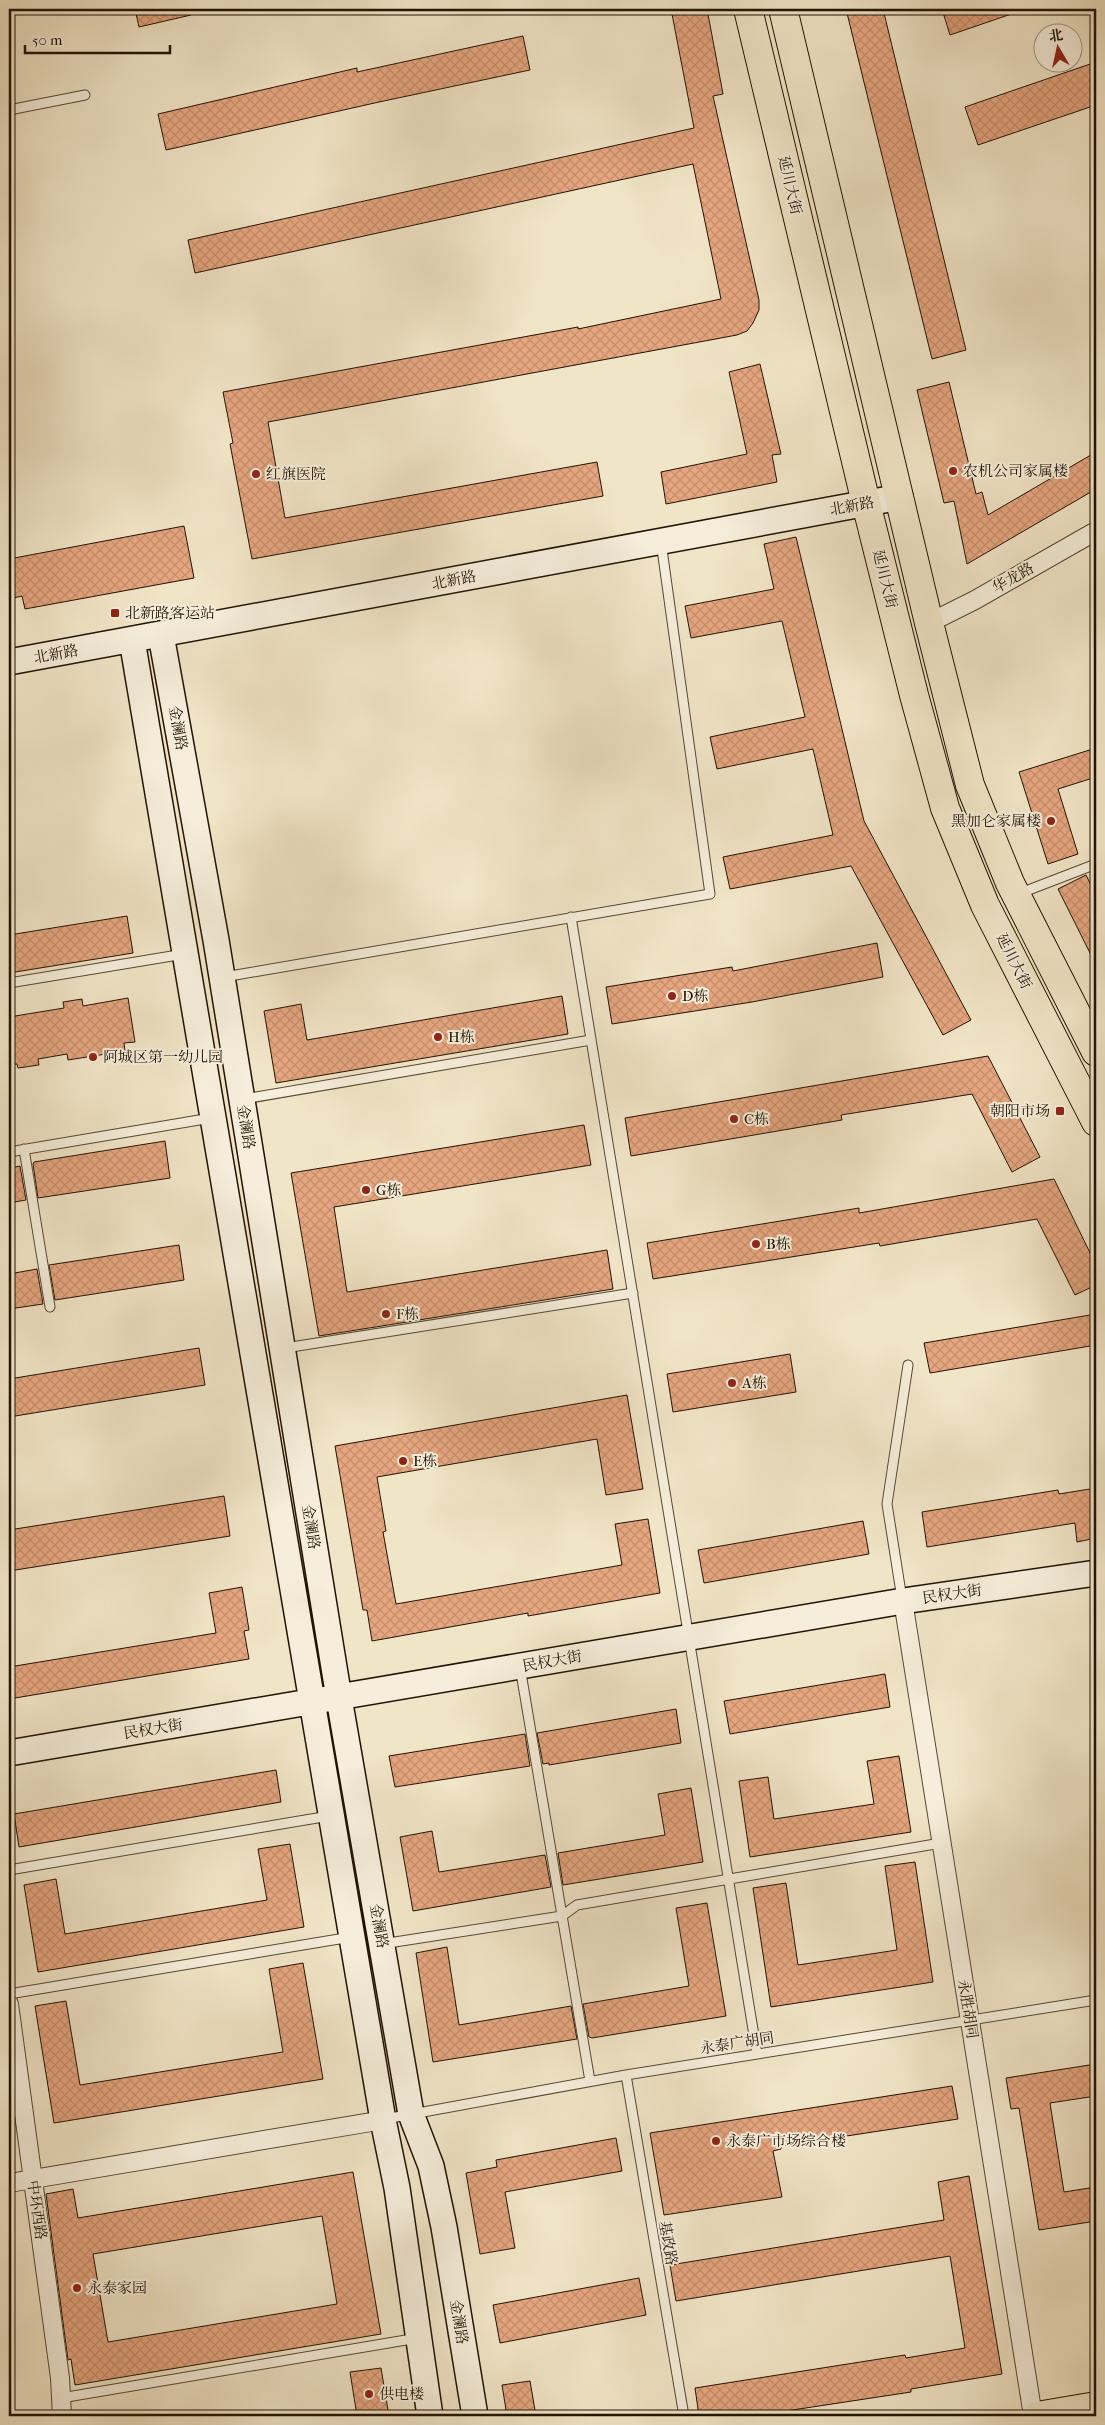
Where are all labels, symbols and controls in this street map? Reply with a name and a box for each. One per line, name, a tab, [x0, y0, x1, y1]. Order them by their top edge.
scale bar	[25, 22, 170, 54]
north arrow	[1032, 22, 1082, 72]
text: 北	[1048, 26, 1064, 45]
text: 50 m	[32, 31, 63, 49]
street label: 延川大街	[774, 154, 806, 216]
place label: 农机公司家属楼	[963, 462, 1068, 480]
place label: 红旗医院	[266, 465, 326, 483]
marker: 农机公司家属楼	[947, 465, 959, 477]
marker: 红旗医院	[250, 468, 262, 480]
street label: 北新路	[828, 493, 876, 519]
street label: 延川大街	[869, 548, 901, 610]
street label: 华龙路	[989, 559, 1037, 597]
street label: 北新路	[430, 567, 478, 593]
place label: 北新路客运站	[125, 604, 215, 622]
marker: 北新路客运站	[109, 607, 121, 619]
street label: 北新路	[32, 641, 80, 667]
street label: 金澜路	[165, 704, 191, 752]
place label: 黑加仑家属楼	[951, 812, 1041, 830]
marker: 黑加仑家属楼	[1045, 815, 1057, 827]
street label: 延川大街	[992, 930, 1036, 992]
place label: D栋	[682, 987, 708, 1005]
marker: D栋	[666, 990, 678, 1002]
place label: H栋	[448, 1028, 475, 1046]
marker: H栋	[432, 1031, 444, 1043]
place label: 阿城区第一幼儿园	[103, 1048, 223, 1066]
marker: 阿城区第一幼儿园	[87, 1051, 99, 1063]
place label: 朝阳市场	[990, 1102, 1050, 1120]
street label: 金澜路	[234, 1103, 258, 1151]
marker: 朝阳市场	[1054, 1105, 1066, 1117]
place label: C栋	[744, 1110, 769, 1128]
marker: C栋	[728, 1113, 740, 1125]
place label: G栋	[376, 1181, 402, 1199]
marker: G栋	[360, 1184, 372, 1196]
place label: B栋	[766, 1235, 791, 1253]
marker: B栋	[750, 1238, 762, 1250]
place label: F栋	[396, 1305, 419, 1323]
marker: F栋	[380, 1308, 392, 1320]
place label: A栋	[741, 1374, 767, 1392]
marker: A栋	[726, 1377, 738, 1389]
place label: E栋	[413, 1452, 437, 1470]
marker: E栋	[397, 1455, 409, 1467]
street label: 金澜路	[299, 1503, 323, 1551]
street label: 民权大街	[921, 1581, 983, 1607]
street label: 民权大街	[521, 1647, 583, 1675]
street label: 民权大街	[122, 1715, 184, 1743]
street label: 金澜路	[366, 1902, 392, 1950]
street label: 永胜胡同	[954, 1978, 982, 2040]
street label: 永泰广胡同	[699, 2028, 775, 2058]
place label: 永泰广市场综合楼	[726, 2132, 846, 2150]
marker: 永泰广市场综合楼	[710, 2135, 722, 2147]
street label: 中环西路	[24, 2179, 50, 2241]
street label: 基政路	[655, 2219, 681, 2267]
place label: 永泰家园	[87, 2279, 147, 2297]
marker: 永泰家园	[71, 2282, 83, 2294]
street label: 金澜路	[447, 2298, 471, 2346]
place label: 供电楼	[379, 2385, 424, 2403]
marker: 供电楼	[363, 2388, 375, 2400]

